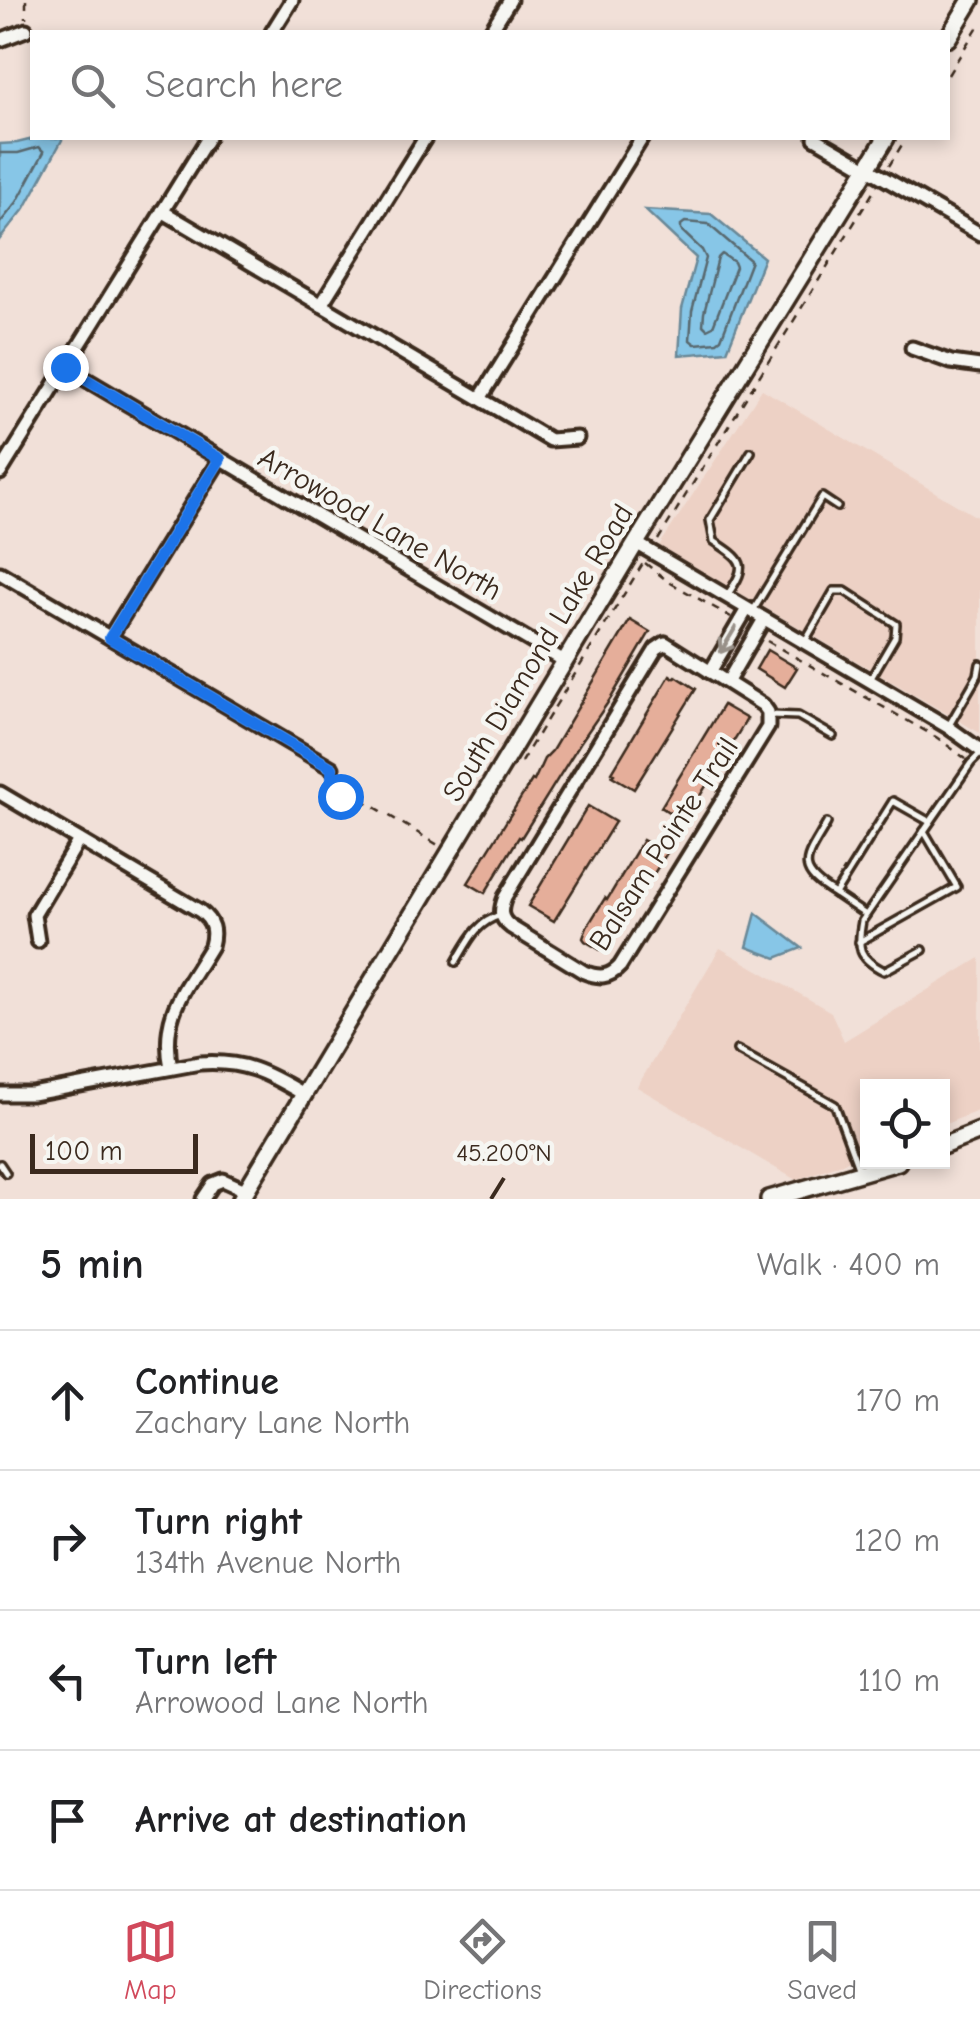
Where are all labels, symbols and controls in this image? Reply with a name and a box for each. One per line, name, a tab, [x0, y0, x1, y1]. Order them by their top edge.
search box	[30, 30, 950, 140]
icon: search	[65, 58, 120, 113]
text: Search here	[145, 63, 343, 107]
route end	[43, 345, 89, 391]
street label: Arrowood Lane North	[252, 440, 508, 608]
street label: South Diamond Lake Road	[435, 498, 641, 808]
one-way arrow	[718, 625, 738, 654]
street label: Balsam Pointe Trail	[582, 731, 746, 957]
route start	[318, 774, 364, 820]
map controls	[860, 1079, 950, 1169]
button: locate	[860, 1079, 950, 1169]
scale bar	[30, 1129, 198, 1174]
text: 100 m	[45, 1135, 123, 1167]
text: 45.200°N	[456, 1138, 552, 1167]
text: 5 min	[40, 1240, 144, 1289]
text: Walk · 400 m	[757, 1246, 940, 1283]
text: Continue	[135, 1360, 279, 1404]
icon: ahead	[40, 1373, 95, 1428]
text: 170 m	[856, 1382, 940, 1419]
text: Zachary Lane North	[135, 1404, 410, 1441]
text: Turn right	[135, 1500, 302, 1544]
icon: right	[40, 1513, 95, 1568]
text: 120 m	[854, 1522, 940, 1559]
text: 134th Avenue North	[135, 1544, 401, 1581]
text: Turn left	[135, 1640, 276, 1684]
icon: left	[40, 1653, 95, 1708]
text: 110 m	[858, 1662, 940, 1699]
text: Arrowood Lane North	[135, 1684, 429, 1721]
icon: arrive	[40, 1793, 95, 1848]
text: Arrive at destination	[135, 1798, 467, 1842]
tab: Map	[123, 1914, 178, 2006]
tab: Directions	[423, 1914, 542, 2006]
tab: Saved	[787, 1914, 857, 2006]

